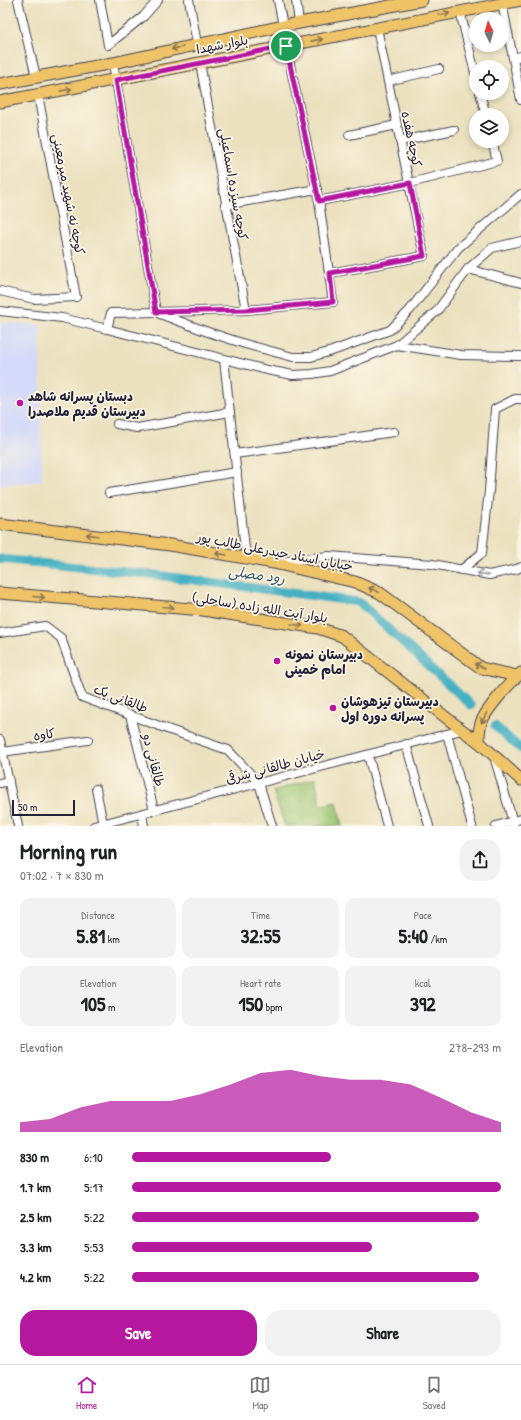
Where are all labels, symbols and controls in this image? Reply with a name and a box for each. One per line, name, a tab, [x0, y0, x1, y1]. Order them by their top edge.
one-way arrow	[437, 10, 450, 18]
north arrow	[469, 12, 509, 52]
map controls	[469, 12, 509, 148]
pin	[269, 29, 303, 63]
street label: بلوار شهدا	[195, 30, 249, 58]
icon: arrive	[275, 35, 297, 57]
one-way arrow	[310, 35, 323, 43]
one-way arrow	[171, 45, 184, 53]
button: locate	[469, 60, 509, 100]
one-way arrow	[59, 85, 72, 93]
button: layers	[469, 108, 509, 148]
street label: کوچه هفده	[397, 109, 427, 169]
street label: کوچه سیزده اسماعیلی	[214, 126, 253, 242]
street label: کوچه نه شهید میرمعینی	[47, 132, 90, 257]
place label: دبستان پسرانه شاهد دبیرستان قدیم ملاصدرا	[28, 387, 146, 422]
marker: دبستان پسرانه شاهد دبیرستان قدیم ملاصدرا	[15, 398, 25, 408]
street label: خیابان استاد حیدرعلی طالب پور	[194, 527, 355, 576]
one-way arrow	[86, 532, 99, 539]
one-way arrow	[215, 549, 228, 557]
water label: رود مصلی	[228, 561, 287, 588]
one-way arrow	[477, 570, 490, 578]
one-way arrow	[369, 586, 381, 593]
street label: بلوار آیت الله زاده (ساحلی)	[191, 587, 329, 628]
one-way arrow	[32, 593, 45, 600]
one-way arrow	[161, 603, 174, 611]
one-way arrow	[290, 621, 303, 629]
place label: دبیرستان نمونه امام خمینی	[285, 645, 363, 680]
marker: دبیرستان نمونه امام خمینی	[272, 656, 282, 666]
one-way arrow	[474, 662, 486, 669]
street label: طالقانی یک	[91, 679, 151, 718]
place label: دبیرستان تیزهوشان پسرانه دوره اول	[341, 692, 439, 725]
marker: دبیرستان تیزهوشان پسرانه دوره اول	[328, 703, 338, 713]
one-way arrow	[480, 712, 487, 724]
street label: کاوه	[32, 724, 56, 744]
street label: طالقانی دو	[138, 731, 169, 789]
street label: خیابان طالقانی شرقی	[223, 744, 327, 789]
scale bar	[12, 798, 75, 817]
text: 50 m	[18, 800, 38, 814]
text: Morning run	[20, 836, 117, 866]
button: share	[459, 839, 501, 881]
text: 07:02 · 7 × 830 m	[20, 866, 104, 884]
text: Distance	[81, 908, 115, 922]
text: Time	[251, 908, 270, 922]
text: Pace	[414, 908, 432, 922]
text: 5.81	[77, 922, 105, 949]
text: 32:55	[241, 922, 280, 949]
text: 5:40	[398, 922, 428, 949]
text: km	[105, 932, 120, 946]
text: /km	[428, 932, 447, 946]
text: Elevation	[80, 976, 116, 990]
text: Heart rate	[240, 976, 281, 990]
text: kcal	[415, 976, 431, 990]
text: 105	[81, 990, 106, 1017]
text: 150	[239, 990, 263, 1017]
text: 392	[410, 990, 436, 1017]
text: m	[106, 1000, 116, 1014]
text: bpm	[263, 1000, 282, 1014]
text: Elevation	[20, 1038, 63, 1056]
text: 278–293 m	[449, 1038, 501, 1056]
text: 830 m	[20, 1148, 49, 1166]
text: 6:10	[84, 1148, 103, 1166]
text: 1.7 km	[20, 1178, 51, 1196]
text: 5:17	[84, 1178, 104, 1196]
text: 2.5 km	[20, 1208, 52, 1226]
text: 5:22	[84, 1208, 105, 1226]
text: 3.3 km	[20, 1238, 52, 1256]
text: 5:53	[84, 1238, 104, 1256]
text: 4.2 km	[20, 1268, 51, 1286]
text: 5:22	[84, 1268, 105, 1286]
button: Save	[20, 1310, 257, 1356]
button: Share	[265, 1310, 501, 1356]
tab: Home	[76, 1374, 98, 1412]
tab: Map	[249, 1374, 271, 1412]
tab: Saved	[423, 1374, 445, 1412]

